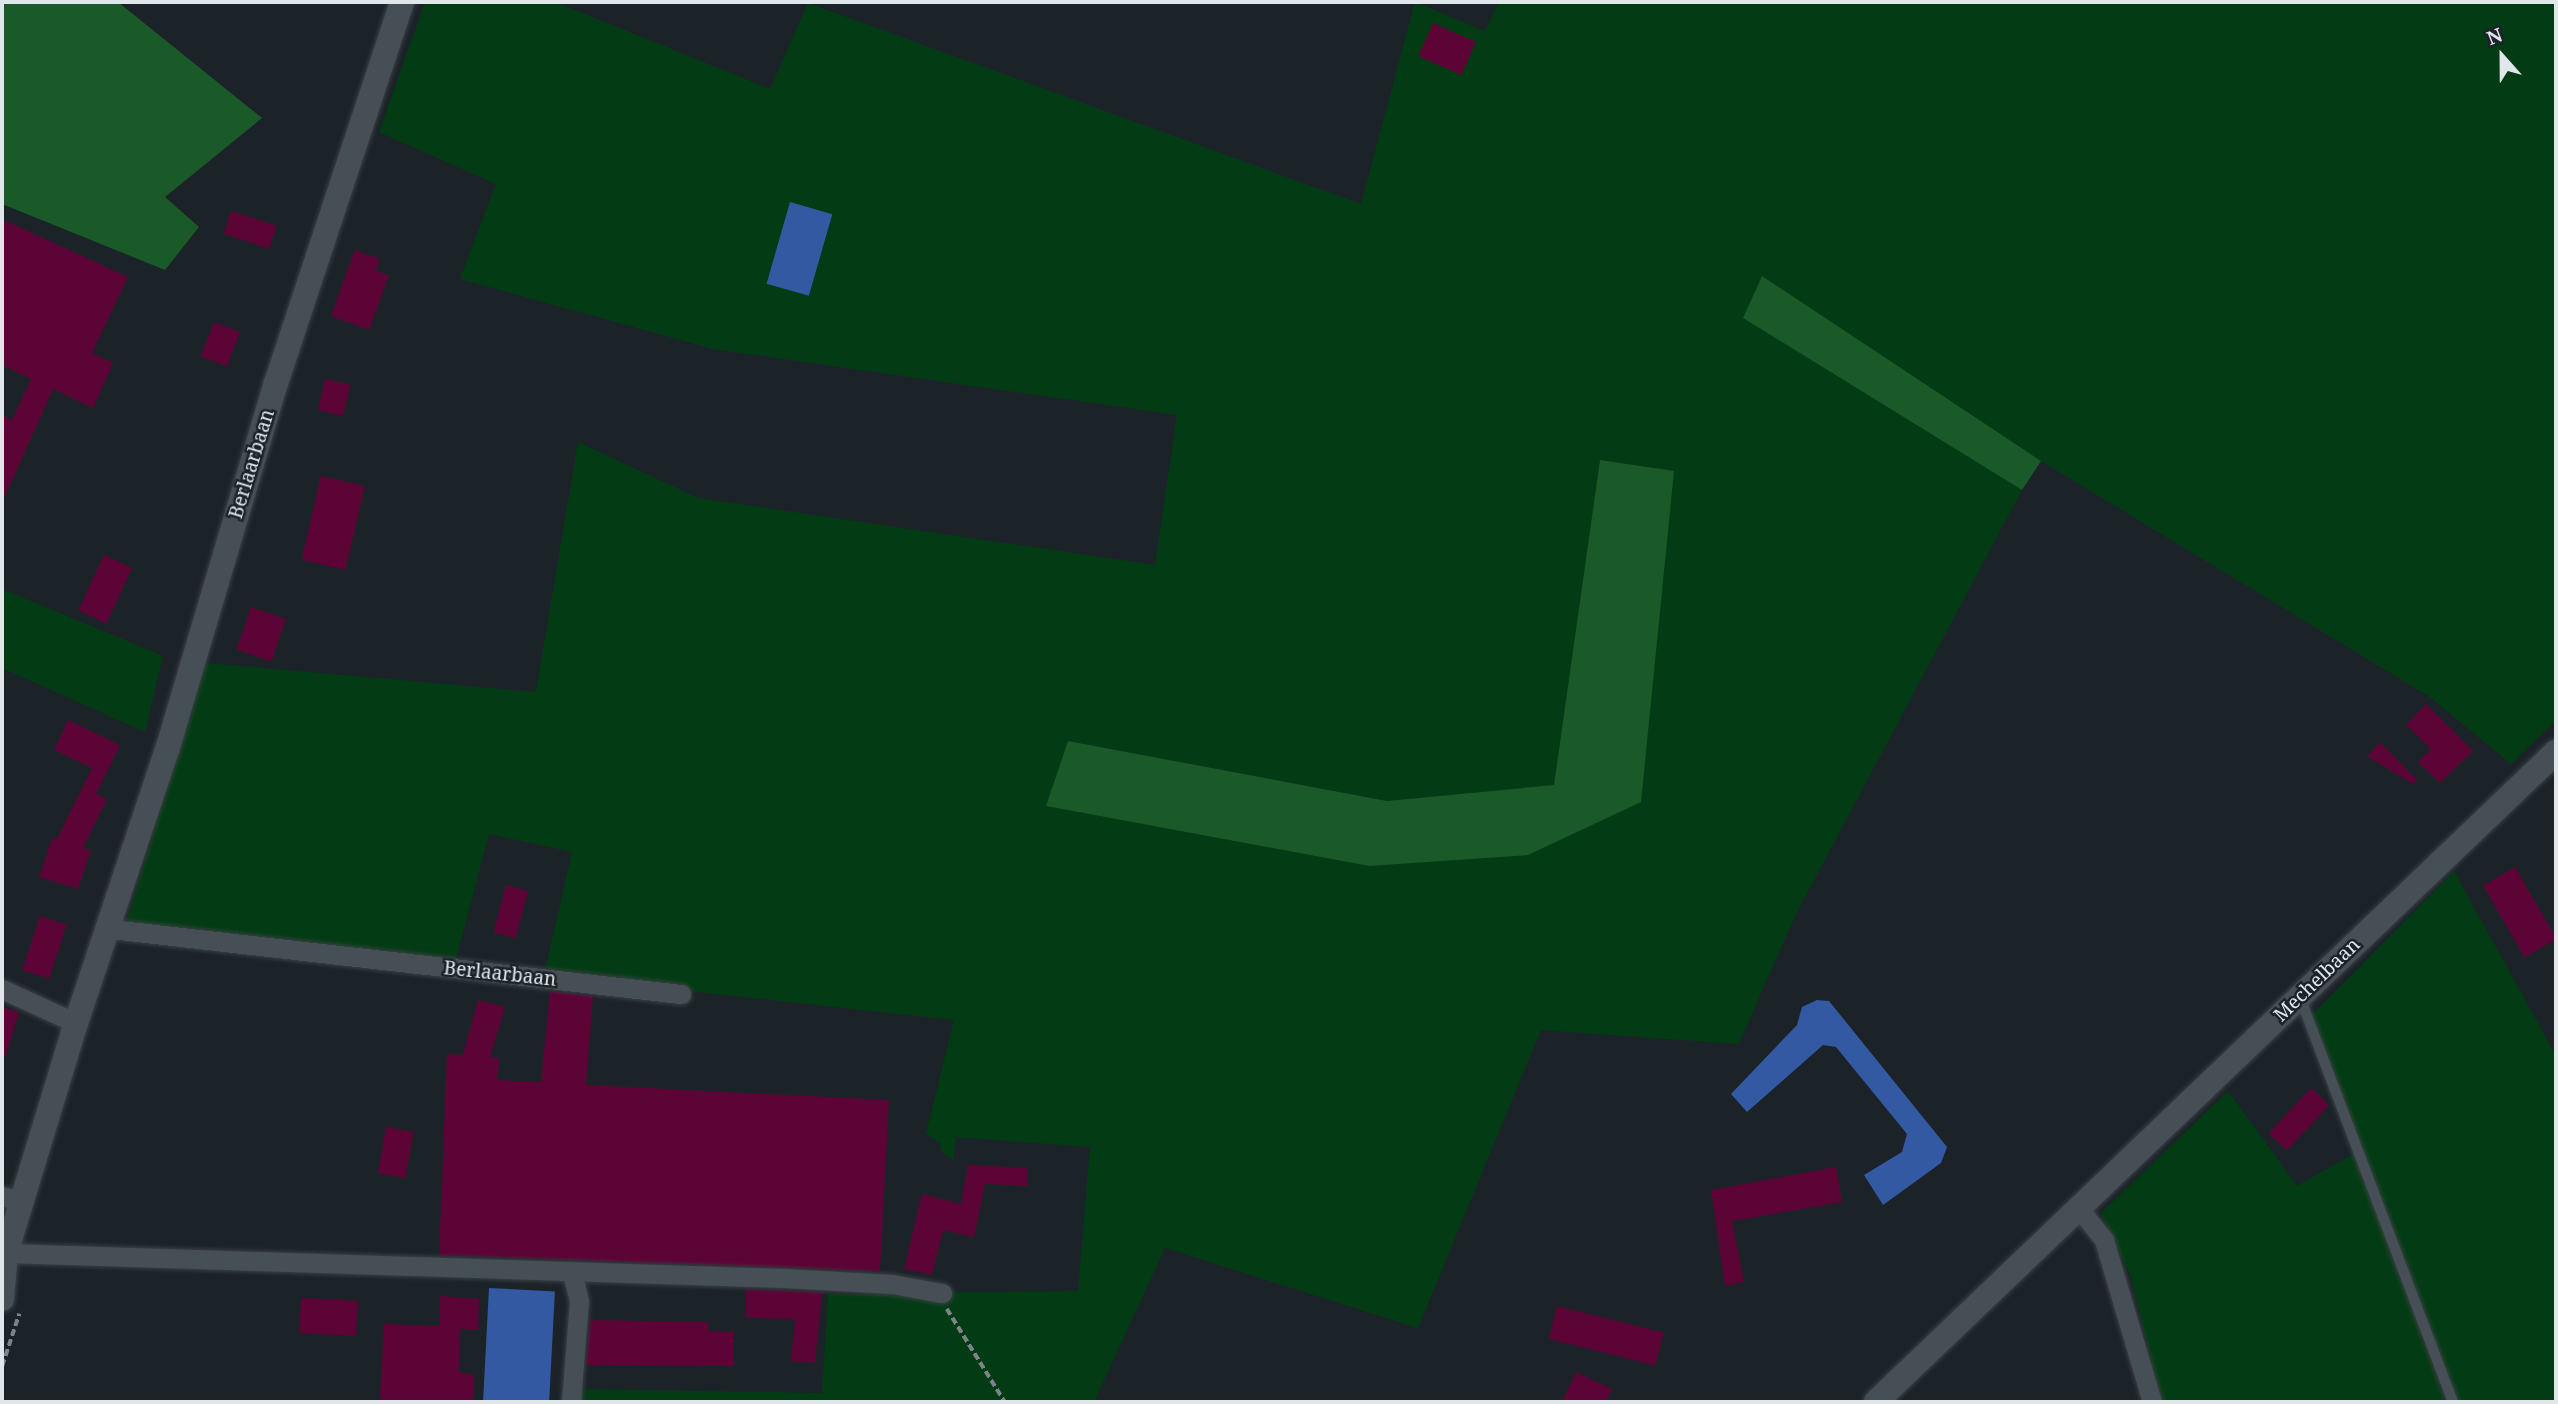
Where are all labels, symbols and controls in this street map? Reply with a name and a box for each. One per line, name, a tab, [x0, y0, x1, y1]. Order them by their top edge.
north arrow	[2467, 21, 2537, 91]
text: N	[2483, 22, 2506, 51]
street label: Berlaarbaan	[225, 407, 279, 521]
street label: Mechelbaan	[2269, 933, 2365, 1027]
street label: Berlaarbaan	[443, 957, 557, 991]

